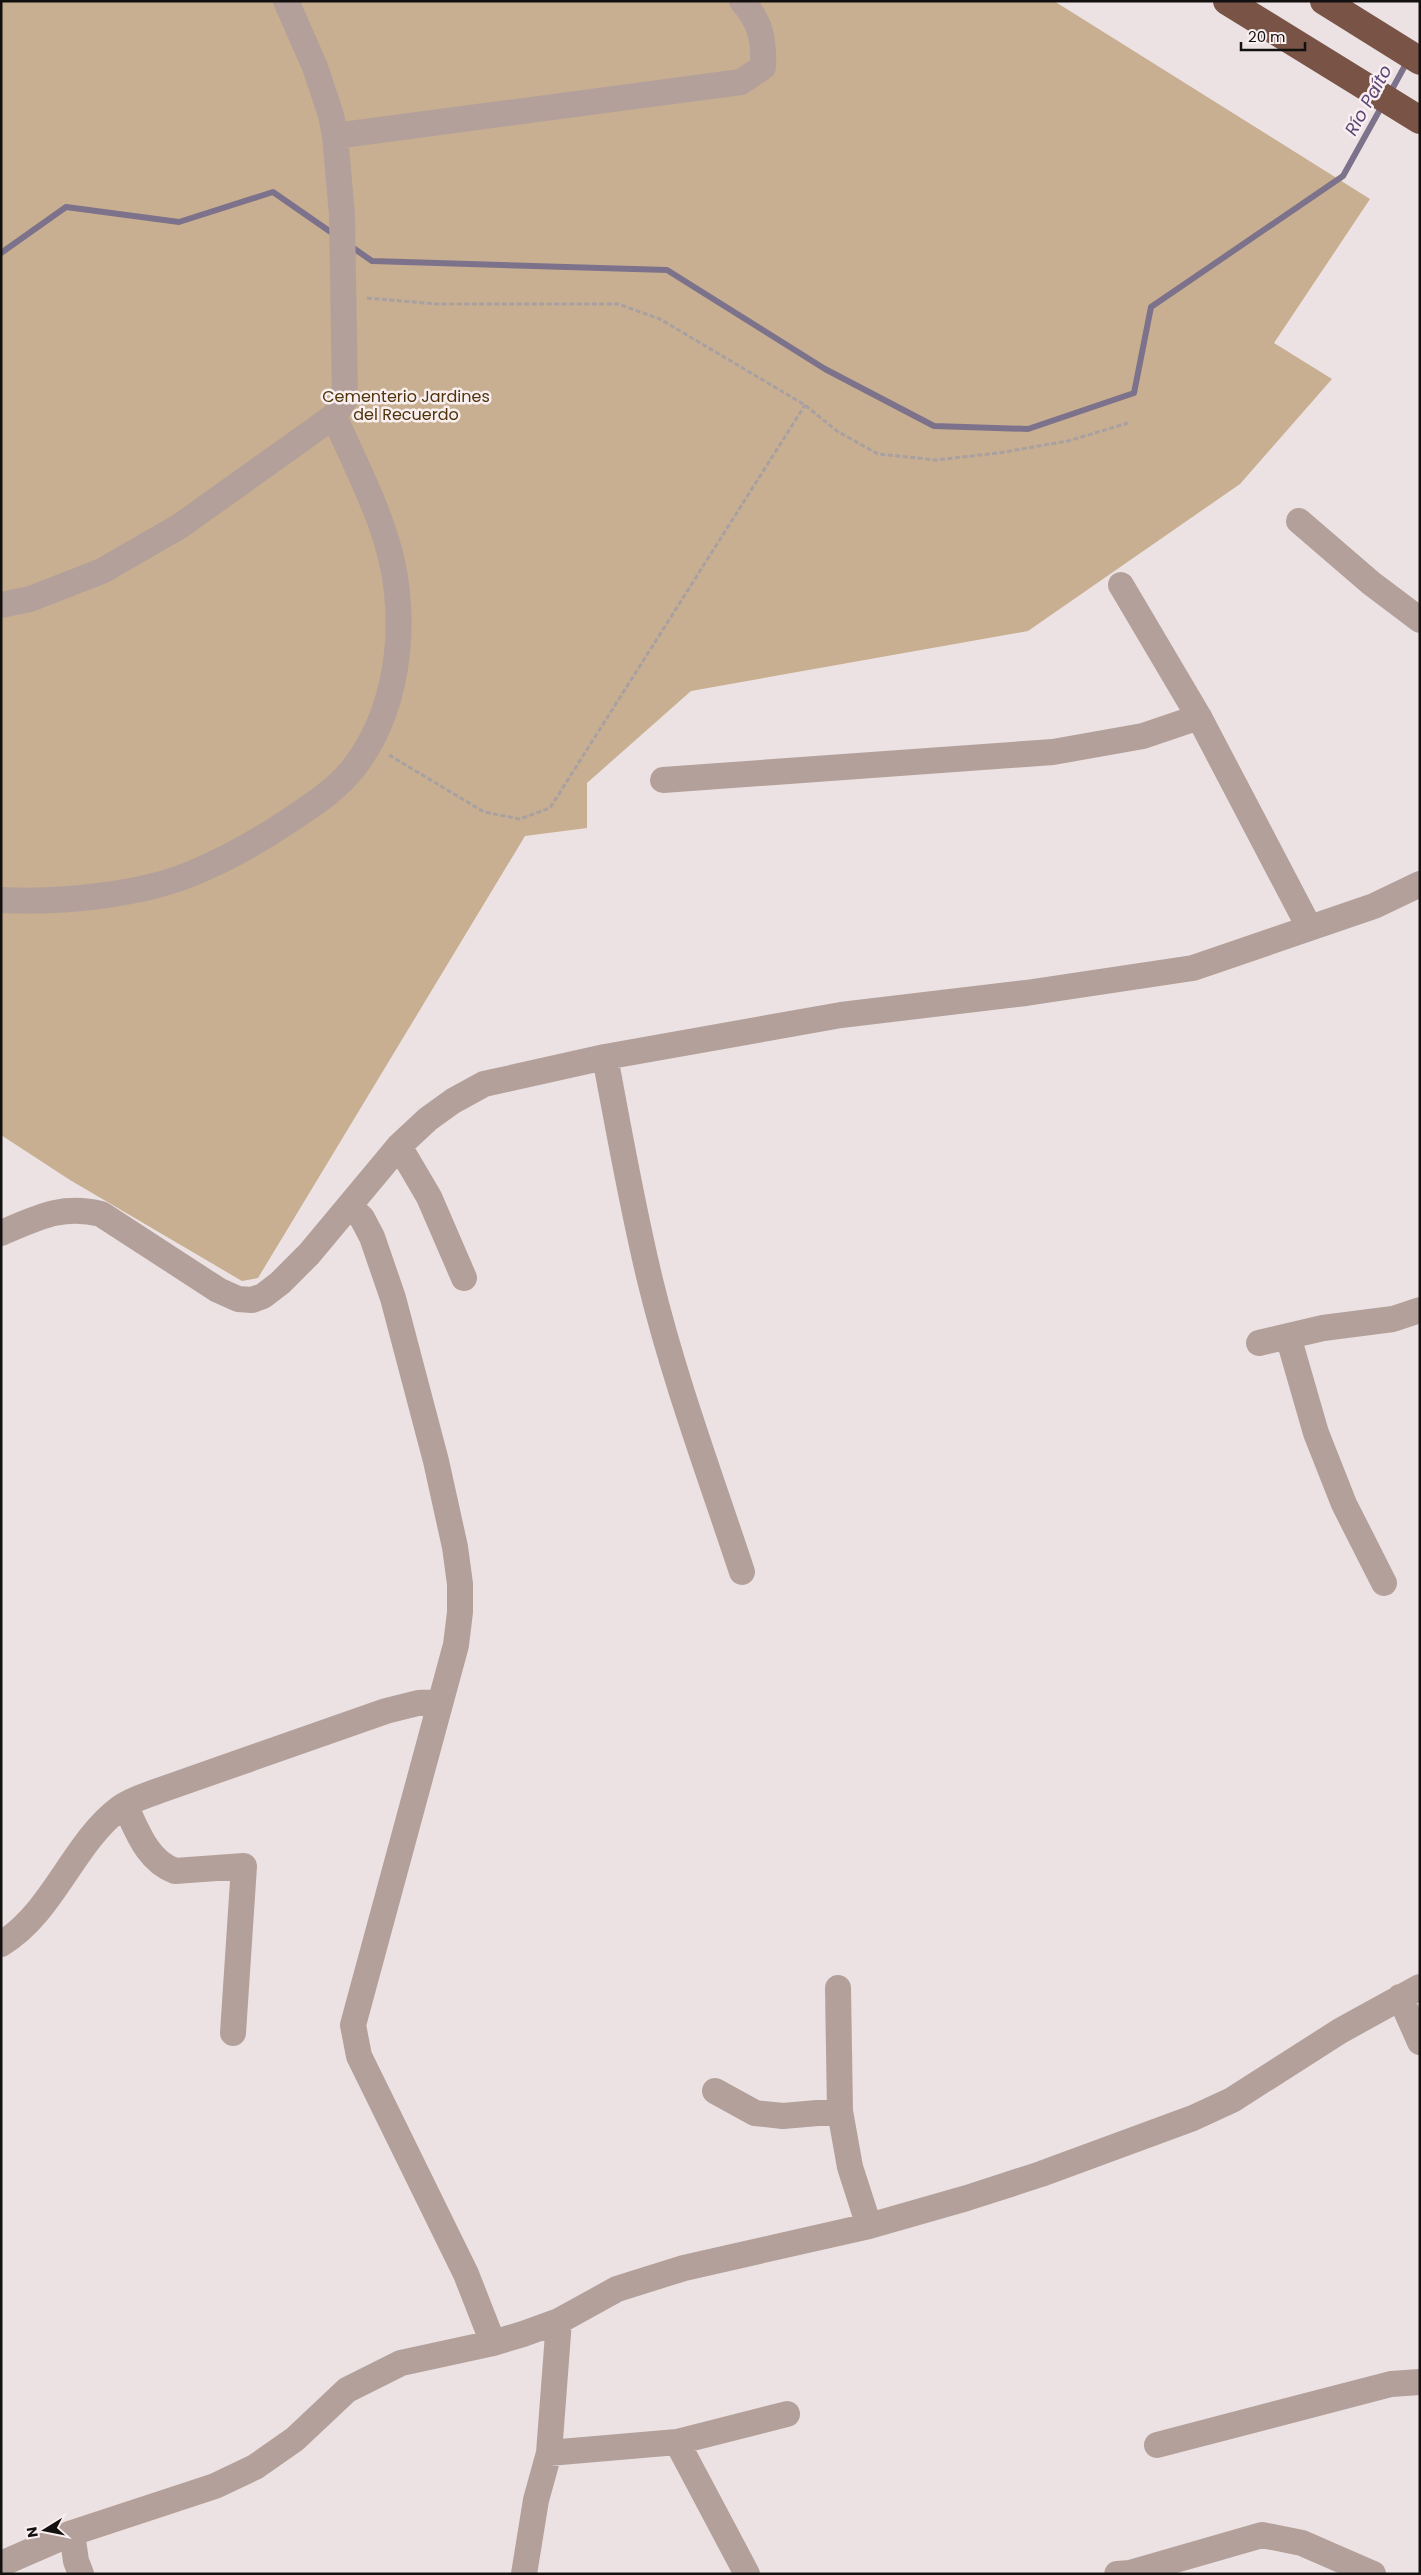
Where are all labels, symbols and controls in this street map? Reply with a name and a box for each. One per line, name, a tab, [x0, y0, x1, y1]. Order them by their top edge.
scale bar	[1241, 20, 1305, 52]
text: 20 m	[1248, 26, 1286, 47]
water label: Río Paíto	[1338, 60, 1398, 140]
park label: Cementerio Jardines del Recuerdo	[322, 385, 490, 426]
north arrow	[20, 2505, 70, 2555]
text: N	[21, 2525, 43, 2539]

